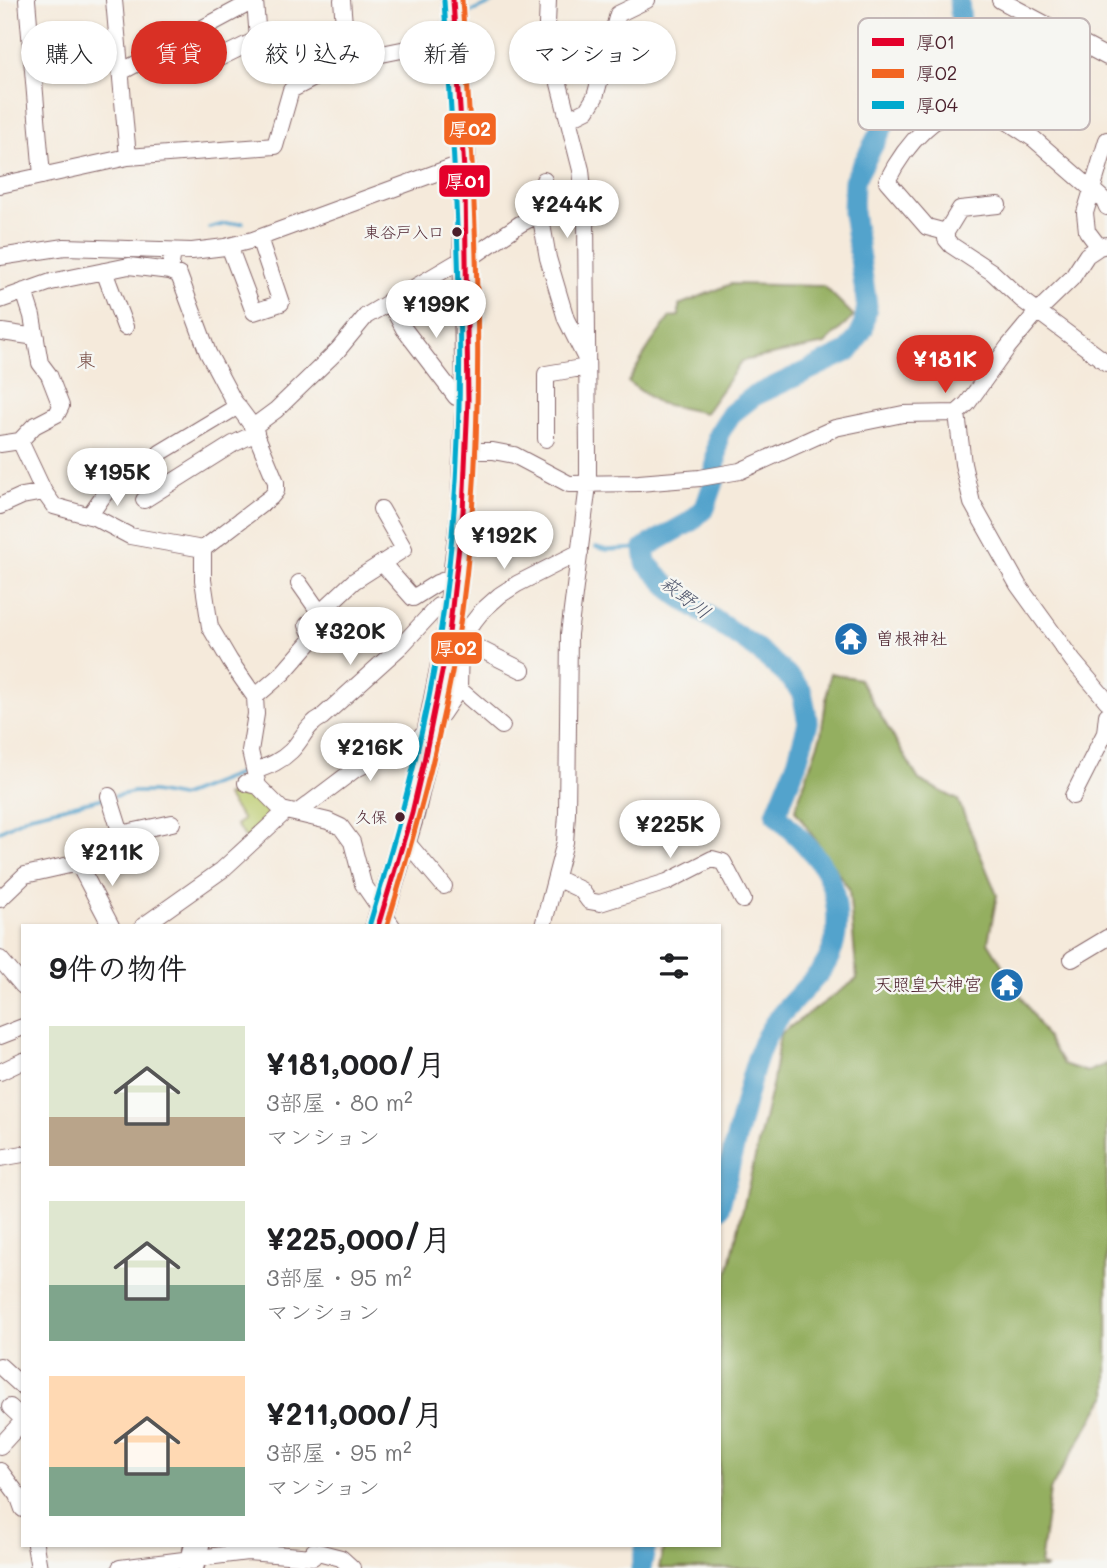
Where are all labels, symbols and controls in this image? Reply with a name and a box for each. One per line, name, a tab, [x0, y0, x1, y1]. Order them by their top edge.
legend	[858, 18, 1090, 130]
chip: 購入	[21, 21, 117, 84]
chip: 賃貸	[131, 21, 227, 84]
chip: 絞り込み	[241, 21, 385, 84]
chip: 新着	[399, 21, 495, 84]
chip: マンション	[509, 21, 676, 84]
text: 厚01	[916, 29, 955, 54]
text: 厚02	[916, 60, 957, 85]
text: 厚04	[916, 92, 958, 117]
line badge: 厚02	[443, 112, 497, 146]
text: 厚02	[449, 116, 491, 141]
line badge: 厚01	[438, 164, 491, 198]
text: 厚01	[445, 168, 485, 193]
pin: ¥244K	[518, 180, 616, 240]
text: ¥244K	[531, 188, 603, 218]
place label: 東谷戸入口	[364, 221, 444, 242]
marker: 東谷戸入口	[450, 225, 464, 239]
pin: ¥199K	[387, 280, 485, 340]
text: ¥199K	[402, 288, 470, 318]
pin: ¥181K	[896, 336, 994, 395]
text: ¥181K	[913, 343, 977, 373]
district label: 東	[76, 347, 96, 372]
pin: ¥195K	[68, 448, 166, 508]
text: ¥195K	[83, 456, 151, 486]
pin: ¥192K	[455, 512, 553, 571]
text: ¥192K	[470, 519, 538, 549]
water label: 萩野川	[656, 569, 716, 624]
pin: ¥320K	[301, 608, 399, 667]
text: ¥320K	[314, 615, 386, 645]
temple icon: 曽根神社	[832, 620, 870, 658]
place label: 曽根神社	[876, 626, 948, 650]
line badge: 厚02	[430, 631, 483, 665]
text: 厚02	[435, 635, 477, 660]
pin: ¥216K	[321, 724, 419, 783]
text: ¥216K	[336, 731, 404, 761]
pin: ¥225K	[621, 800, 719, 860]
place label: 久保	[355, 806, 387, 827]
text: ¥225K	[635, 808, 705, 838]
marker: 久保	[393, 810, 407, 824]
pin: ¥211K	[63, 828, 161, 888]
text: ¥211K	[80, 836, 144, 866]
text: 9件の物件	[49, 947, 187, 987]
icon: filters	[655, 947, 693, 985]
temple icon: 天照皇大神宮	[988, 966, 1026, 1004]
place label: 天照皇大神宮	[874, 972, 982, 996]
text: ¥181,000/月	[266, 1043, 445, 1083]
icon: home	[105, 1054, 189, 1138]
text: 3部屋 · 80 m²	[266, 1087, 413, 1117]
text: マンション	[266, 1121, 380, 1151]
text: ¥225,000/月	[266, 1218, 451, 1258]
icon: home	[105, 1229, 189, 1313]
text: 3部屋 · 95 m²	[266, 1262, 412, 1292]
text: マンション	[266, 1296, 380, 1326]
text: ¥211,000/月	[266, 1393, 444, 1433]
icon: home	[105, 1404, 189, 1488]
text: 3部屋 · 95 m²	[266, 1437, 412, 1467]
text: マンション	[266, 1471, 380, 1501]

